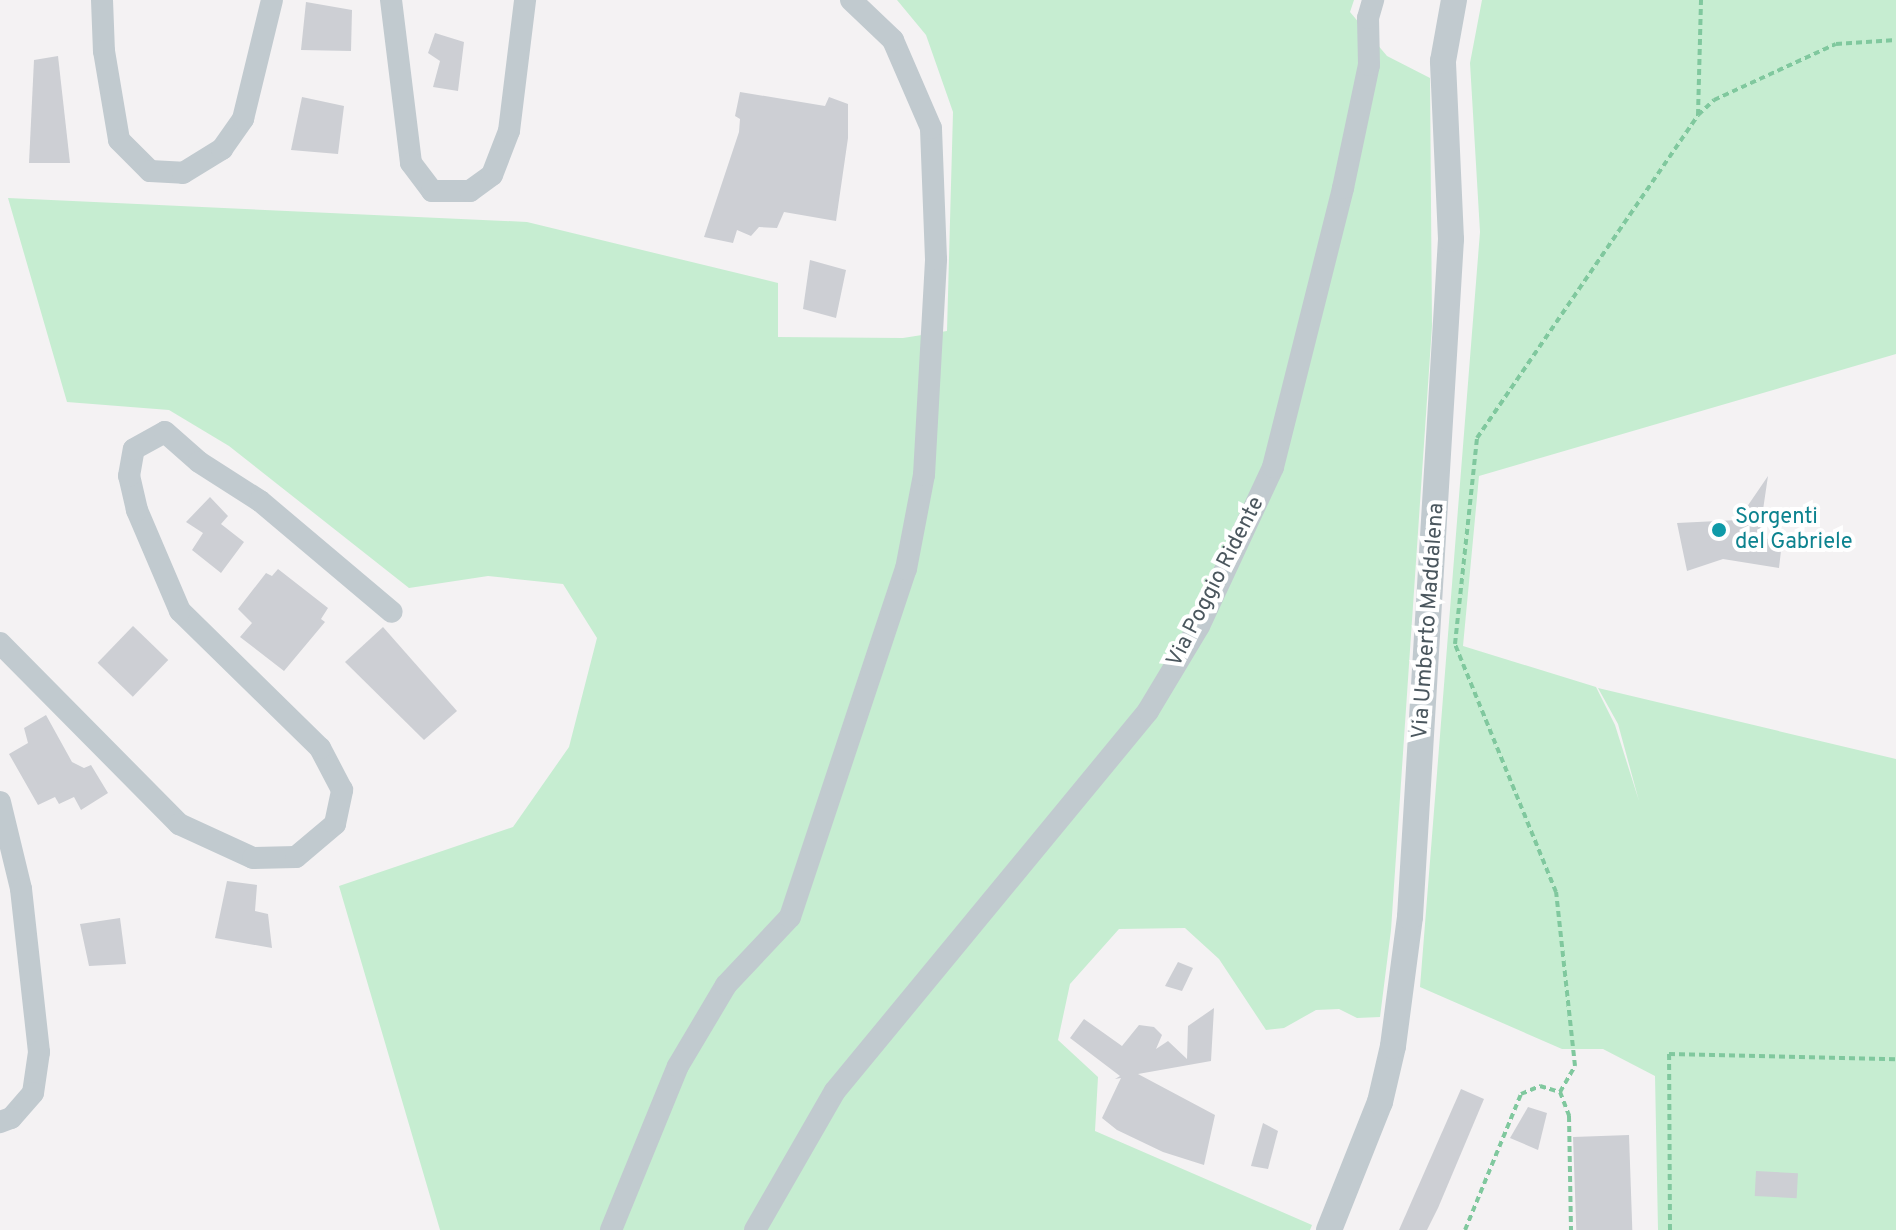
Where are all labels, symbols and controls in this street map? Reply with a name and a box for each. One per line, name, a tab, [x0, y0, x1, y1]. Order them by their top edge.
street label: Via Poggio Ridente	[1162, 492, 1270, 672]
street label: Via Umberto Maddalena	[1408, 502, 1450, 740]
place label: Sorgenti del Gabriele	[1735, 504, 1853, 556]
marker: Sorgenti del Gabriele	[1710, 521, 1728, 539]

